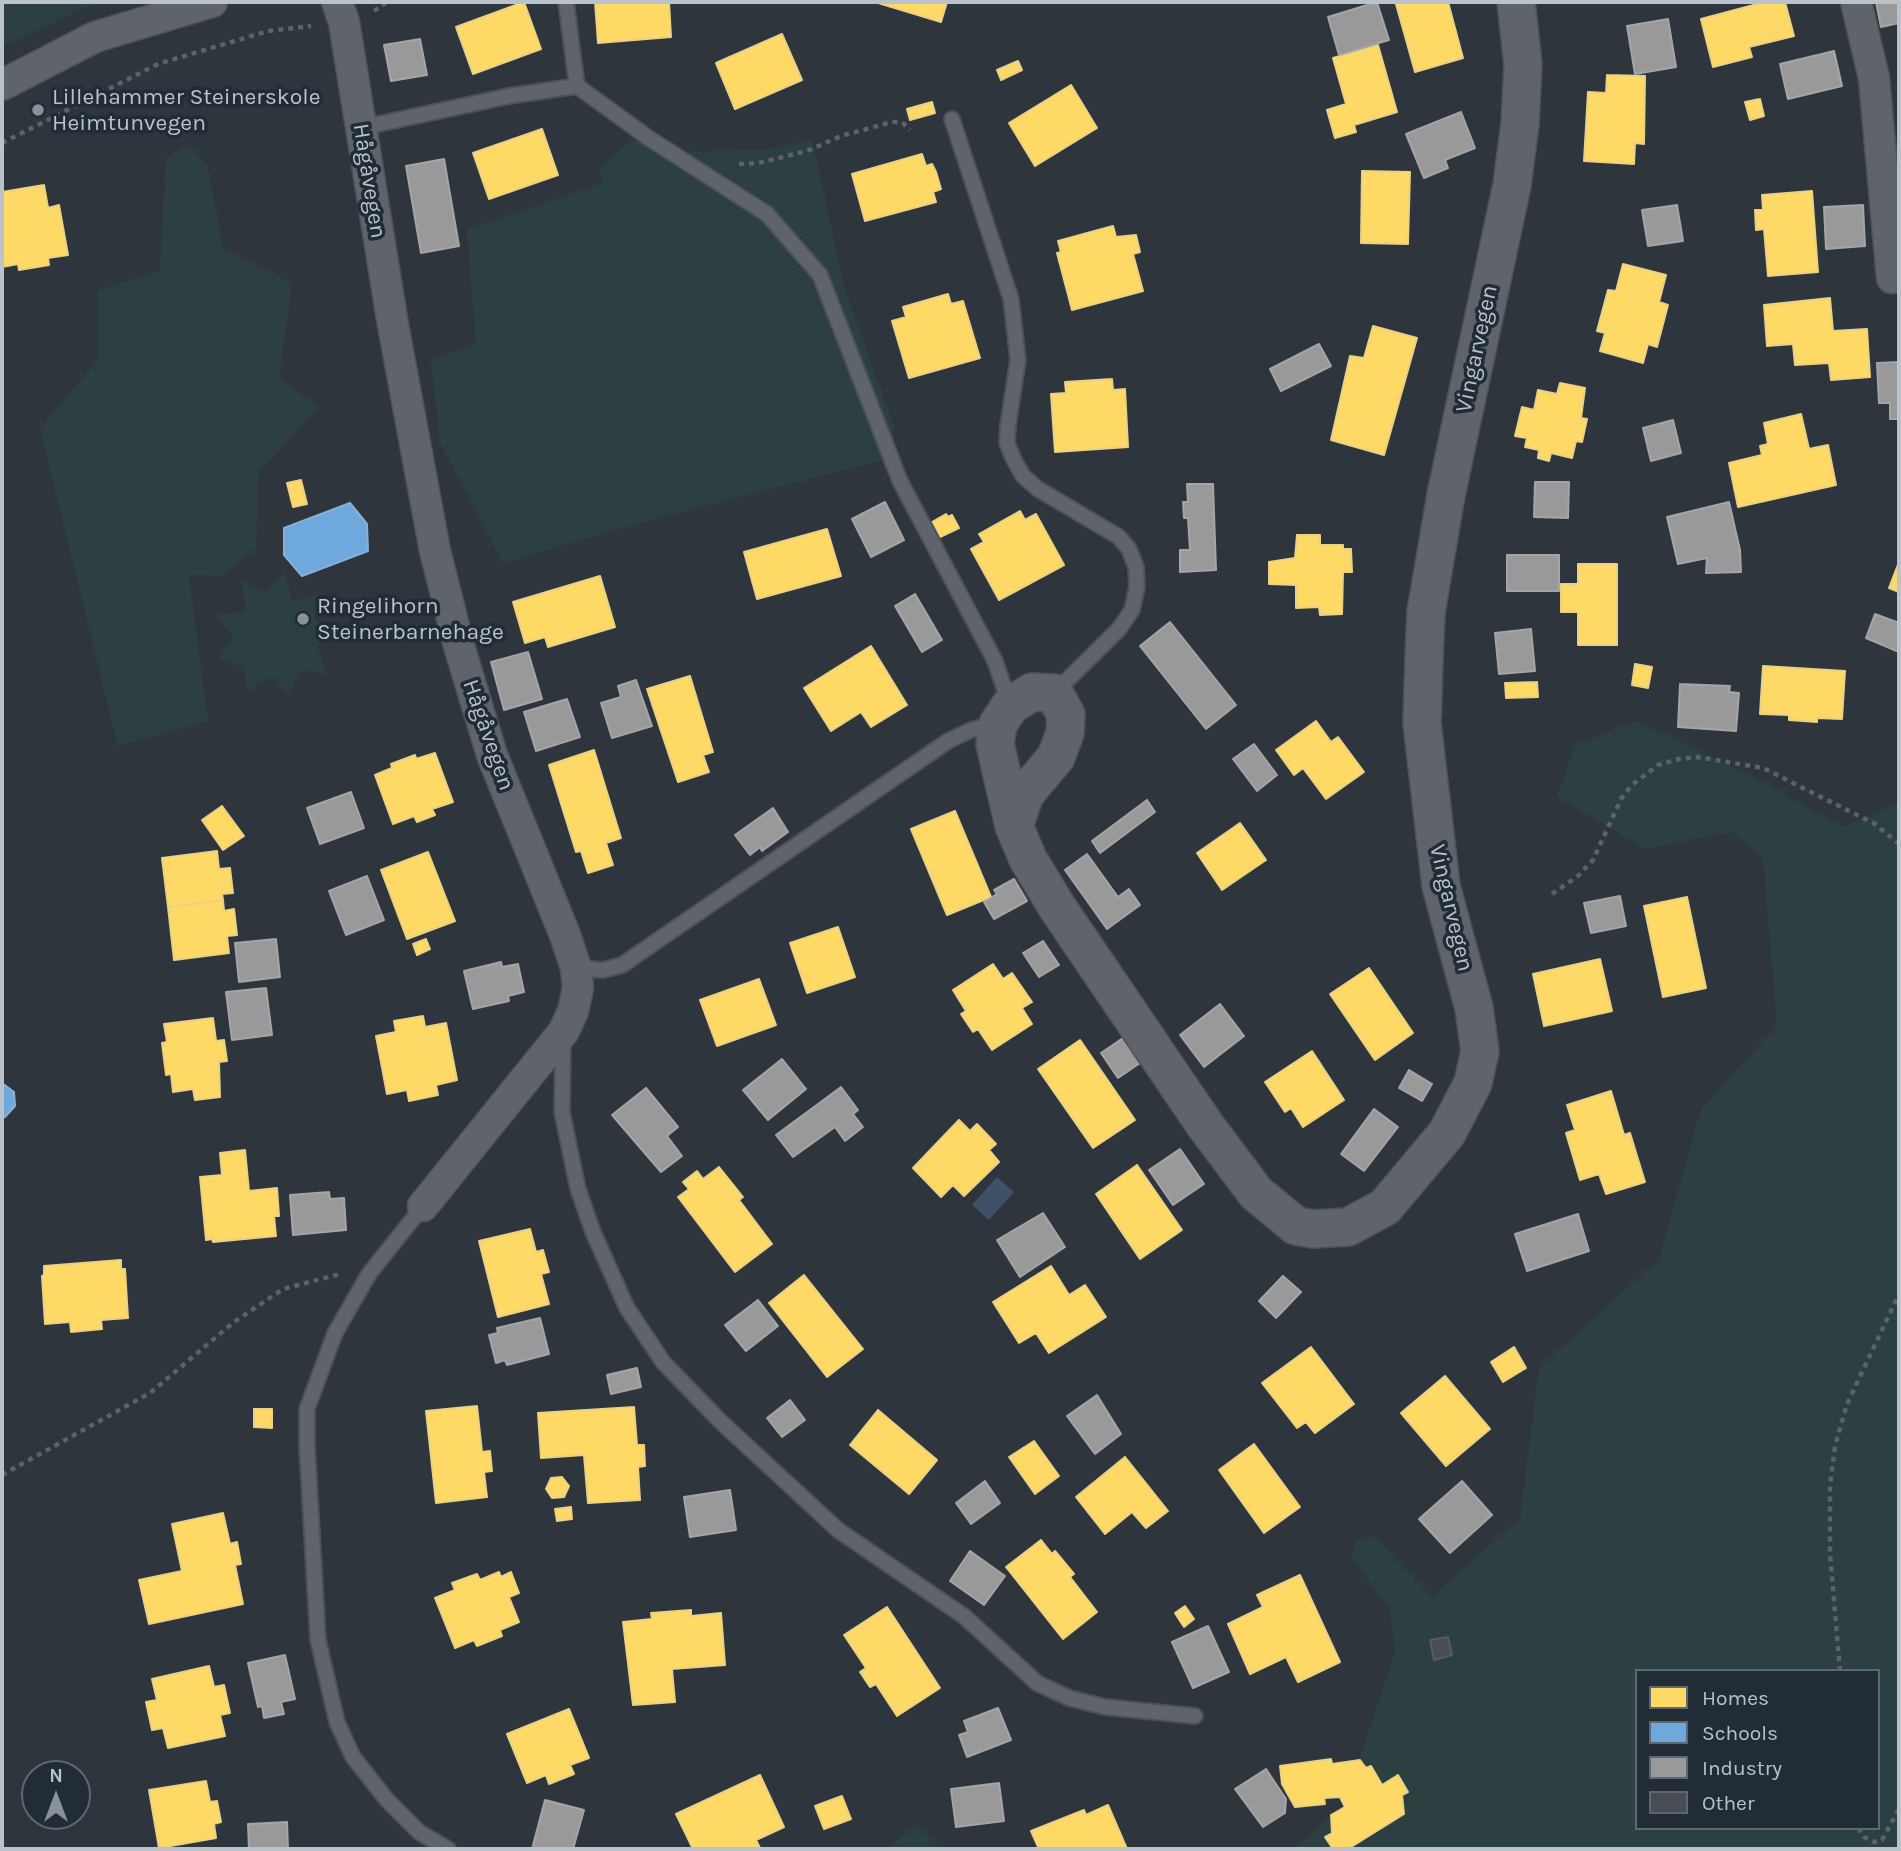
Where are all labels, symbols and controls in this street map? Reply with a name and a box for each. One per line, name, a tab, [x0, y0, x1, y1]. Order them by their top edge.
place label: Lillehammer Steinerskole Heimtunvegen	[52, 83, 321, 137]
marker: Lillehammer Steinerskole Heimtunvegen	[30, 102, 46, 118]
street label: Hågåvegen	[346, 122, 392, 240]
street label: Vingarvegen	[1450, 283, 1504, 415]
place label: Ringelihorn Steinerbarnehage	[317, 592, 504, 646]
marker: Ringelihorn Steinerbarnehage	[295, 611, 311, 627]
street label: Hågåvegen	[456, 676, 520, 794]
street label: Vingarvegen	[1423, 842, 1479, 974]
legend	[1635, 1669, 1880, 1830]
text: Homes	[1702, 1686, 1769, 1710]
text: Schools	[1702, 1721, 1778, 1745]
text: Industry	[1702, 1756, 1782, 1780]
north arrow	[21, 1760, 91, 1830]
text: N	[49, 1765, 63, 1787]
text: Other	[1702, 1791, 1755, 1815]

